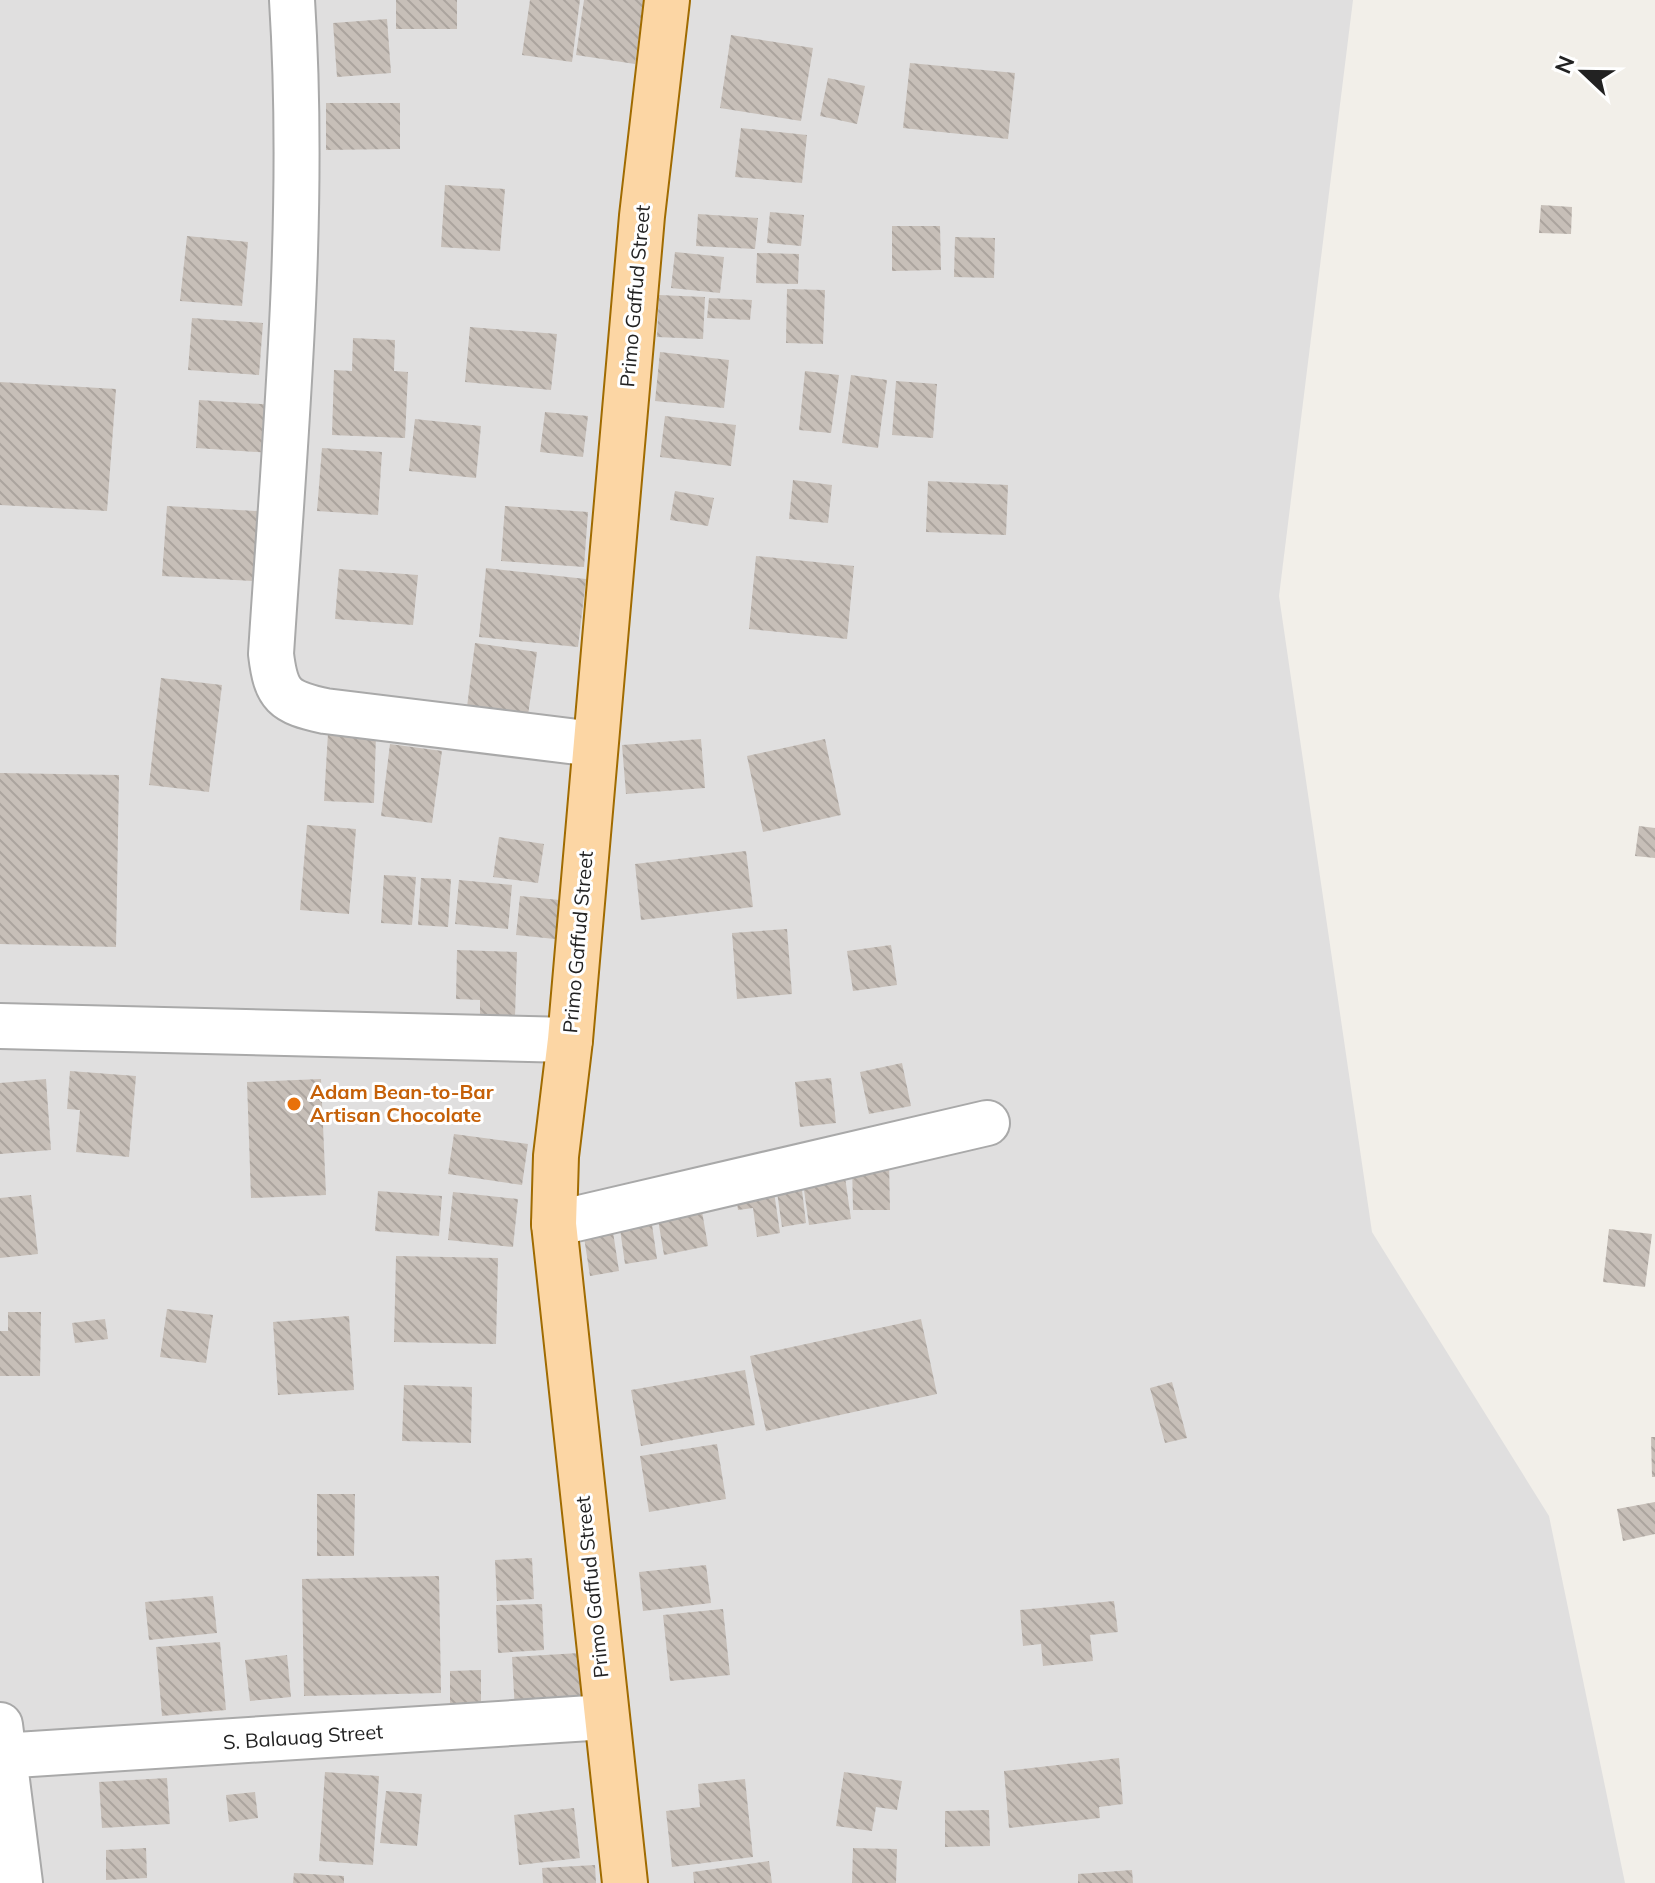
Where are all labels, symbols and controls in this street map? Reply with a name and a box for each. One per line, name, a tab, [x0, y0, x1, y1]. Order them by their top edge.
north arrow	[1543, 32, 1623, 112]
text: N	[1548, 52, 1581, 77]
street label: Primo Gaffud Street	[614, 204, 655, 388]
street label: Primo Gaffud Street	[557, 850, 598, 1034]
place label: Adam Bean-to-Bar Artisan Chocolate	[310, 1079, 494, 1127]
marker: Adam Bean-to-Bar Artisan Chocolate	[285, 1095, 303, 1113]
street label: Primo Gaffud Street	[570, 1495, 613, 1679]
street label: S. Balauag Street	[222, 1718, 384, 1755]

